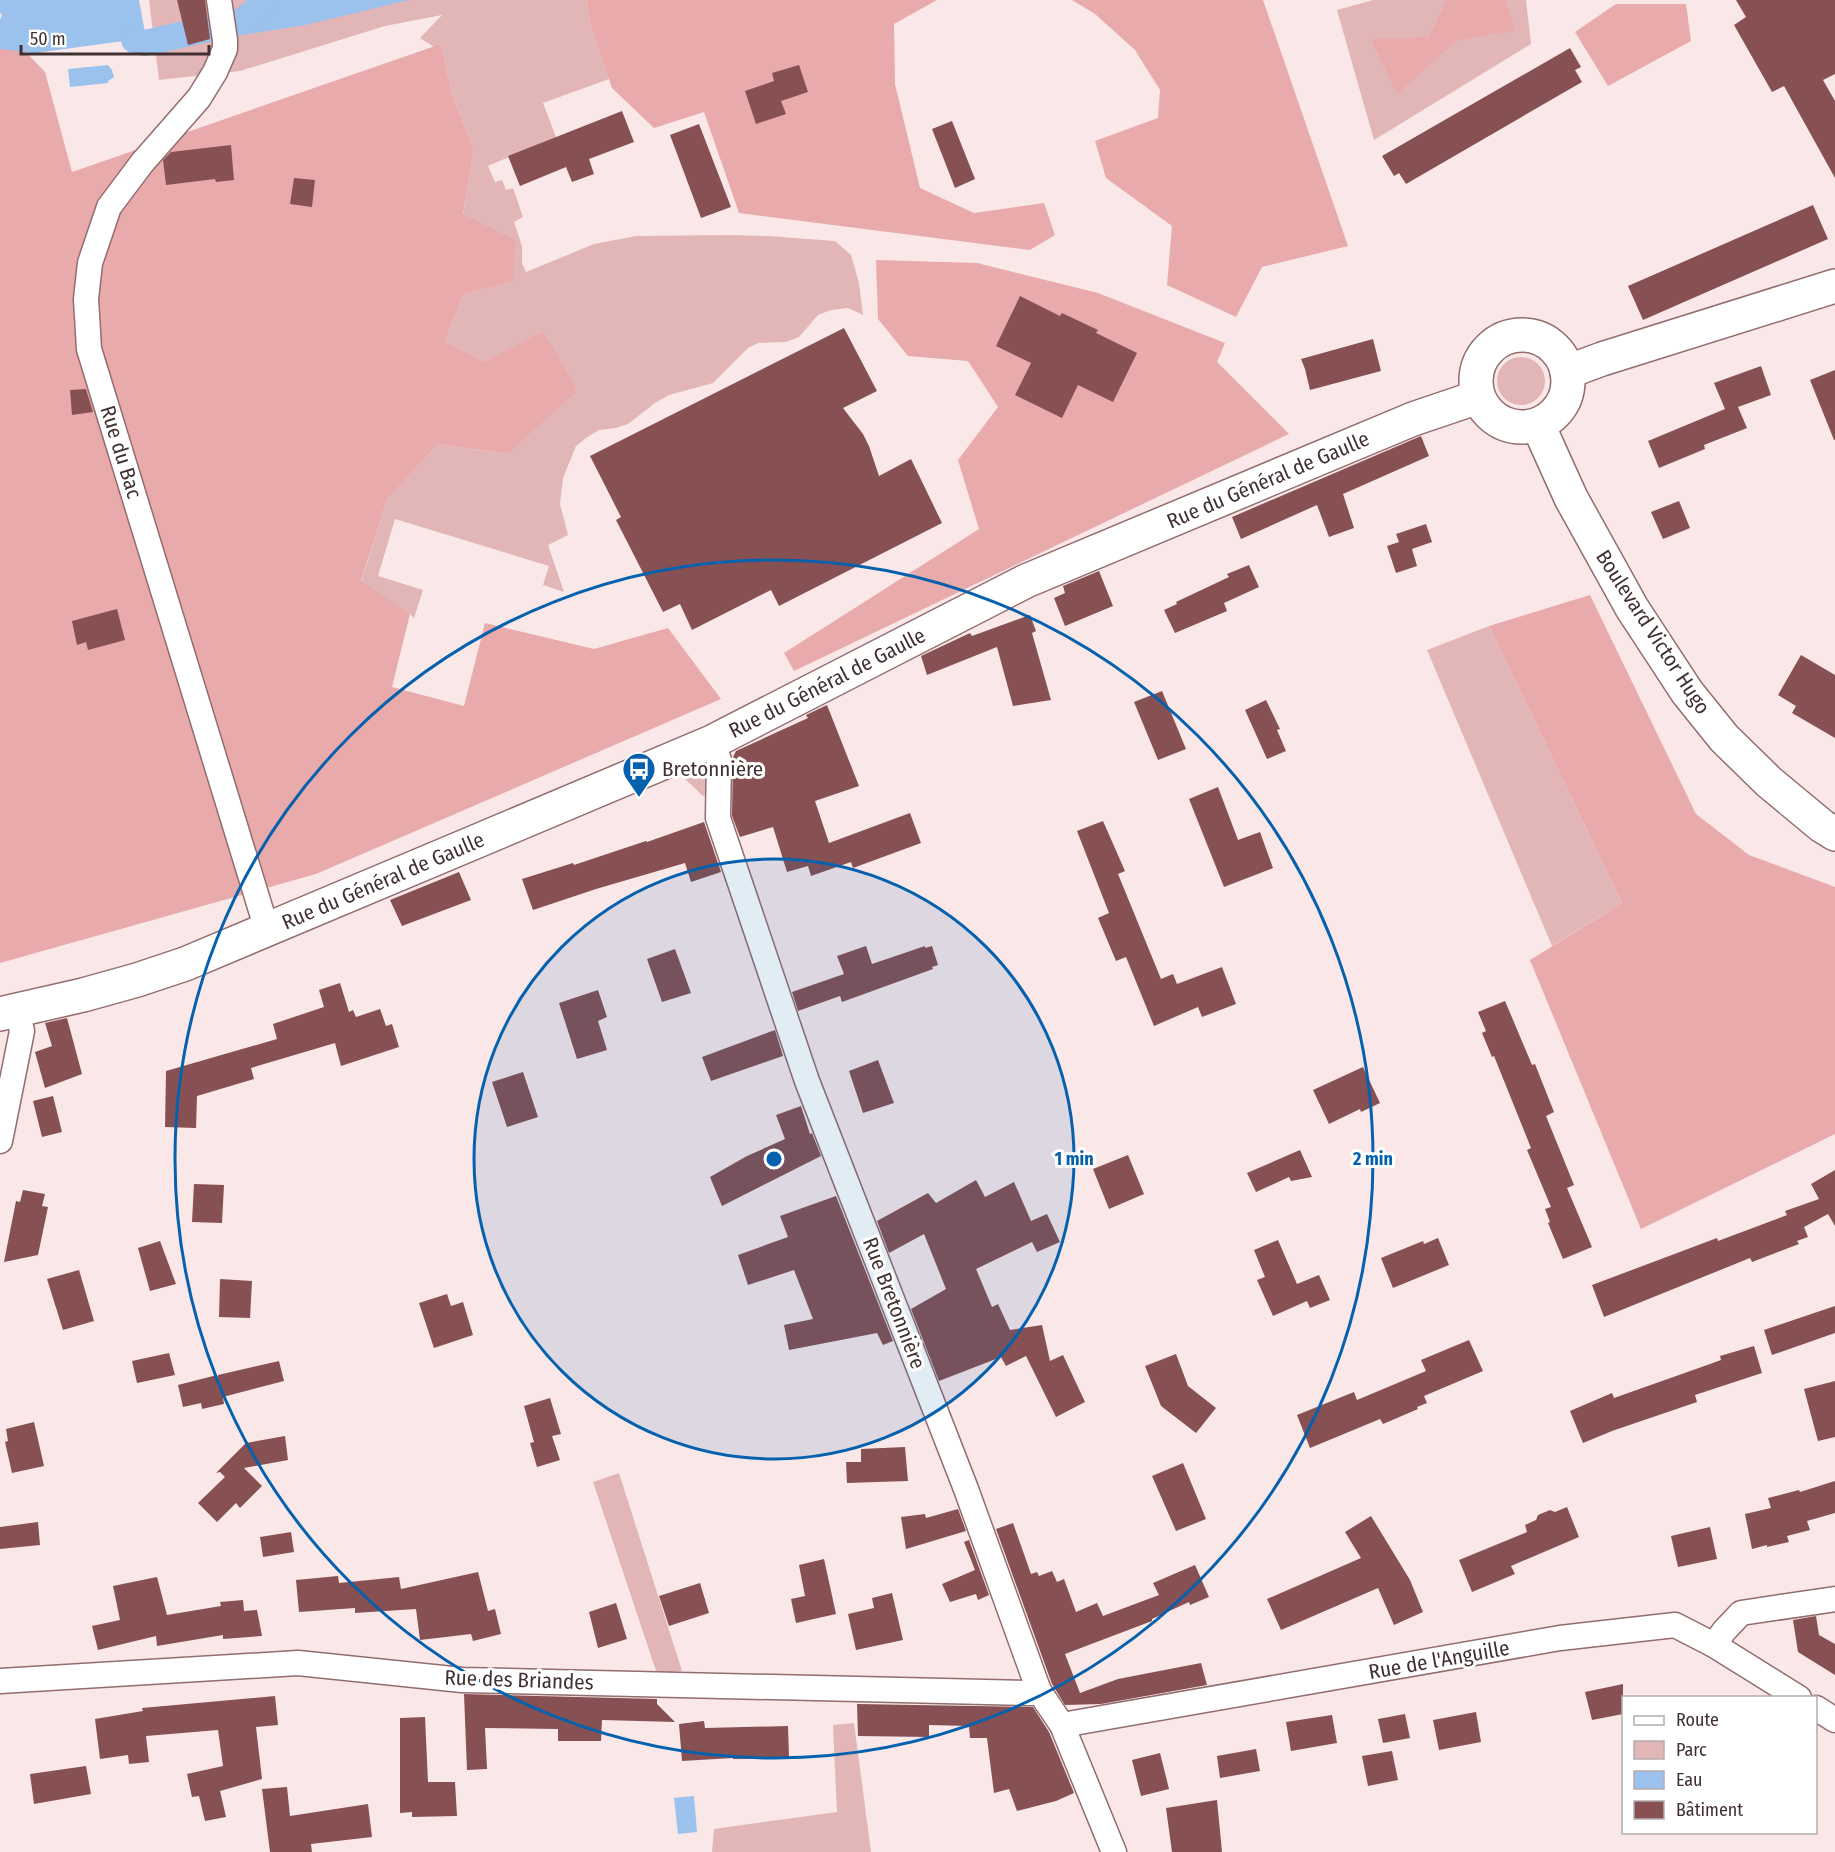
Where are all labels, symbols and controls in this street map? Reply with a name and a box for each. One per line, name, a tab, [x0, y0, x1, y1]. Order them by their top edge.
scale bar	[21, 18, 208, 56]
text: 50 m	[30, 28, 66, 50]
street label: Rue du Bac	[95, 402, 147, 502]
street label: Rue du Général de Gaulle	[1163, 426, 1373, 534]
street label: Boulevard Victor Hugo	[1590, 545, 1716, 719]
street label: Rue du Général de Gaulle	[724, 622, 930, 744]
bus stop icon: Bretonnière	[621, 751, 657, 798]
place label: Bretonnière	[662, 756, 763, 782]
street label: Rue du Général de Gaulle	[278, 827, 488, 935]
text: 1 min	[1054, 1148, 1094, 1170]
text: 2 min	[1352, 1148, 1393, 1170]
centre of rings	[764, 1149, 784, 1169]
street label: Rue Bretonnière	[857, 1234, 931, 1372]
street label: Rue de l'Anguille	[1367, 1635, 1511, 1685]
street label: Rue des Briandes	[444, 1664, 594, 1696]
legend	[1622, 1696, 1817, 1834]
text: Route	[1676, 1709, 1719, 1731]
text: Parc	[1676, 1739, 1707, 1761]
text: Eau	[1676, 1769, 1702, 1791]
text: Bâtiment	[1676, 1799, 1743, 1821]

